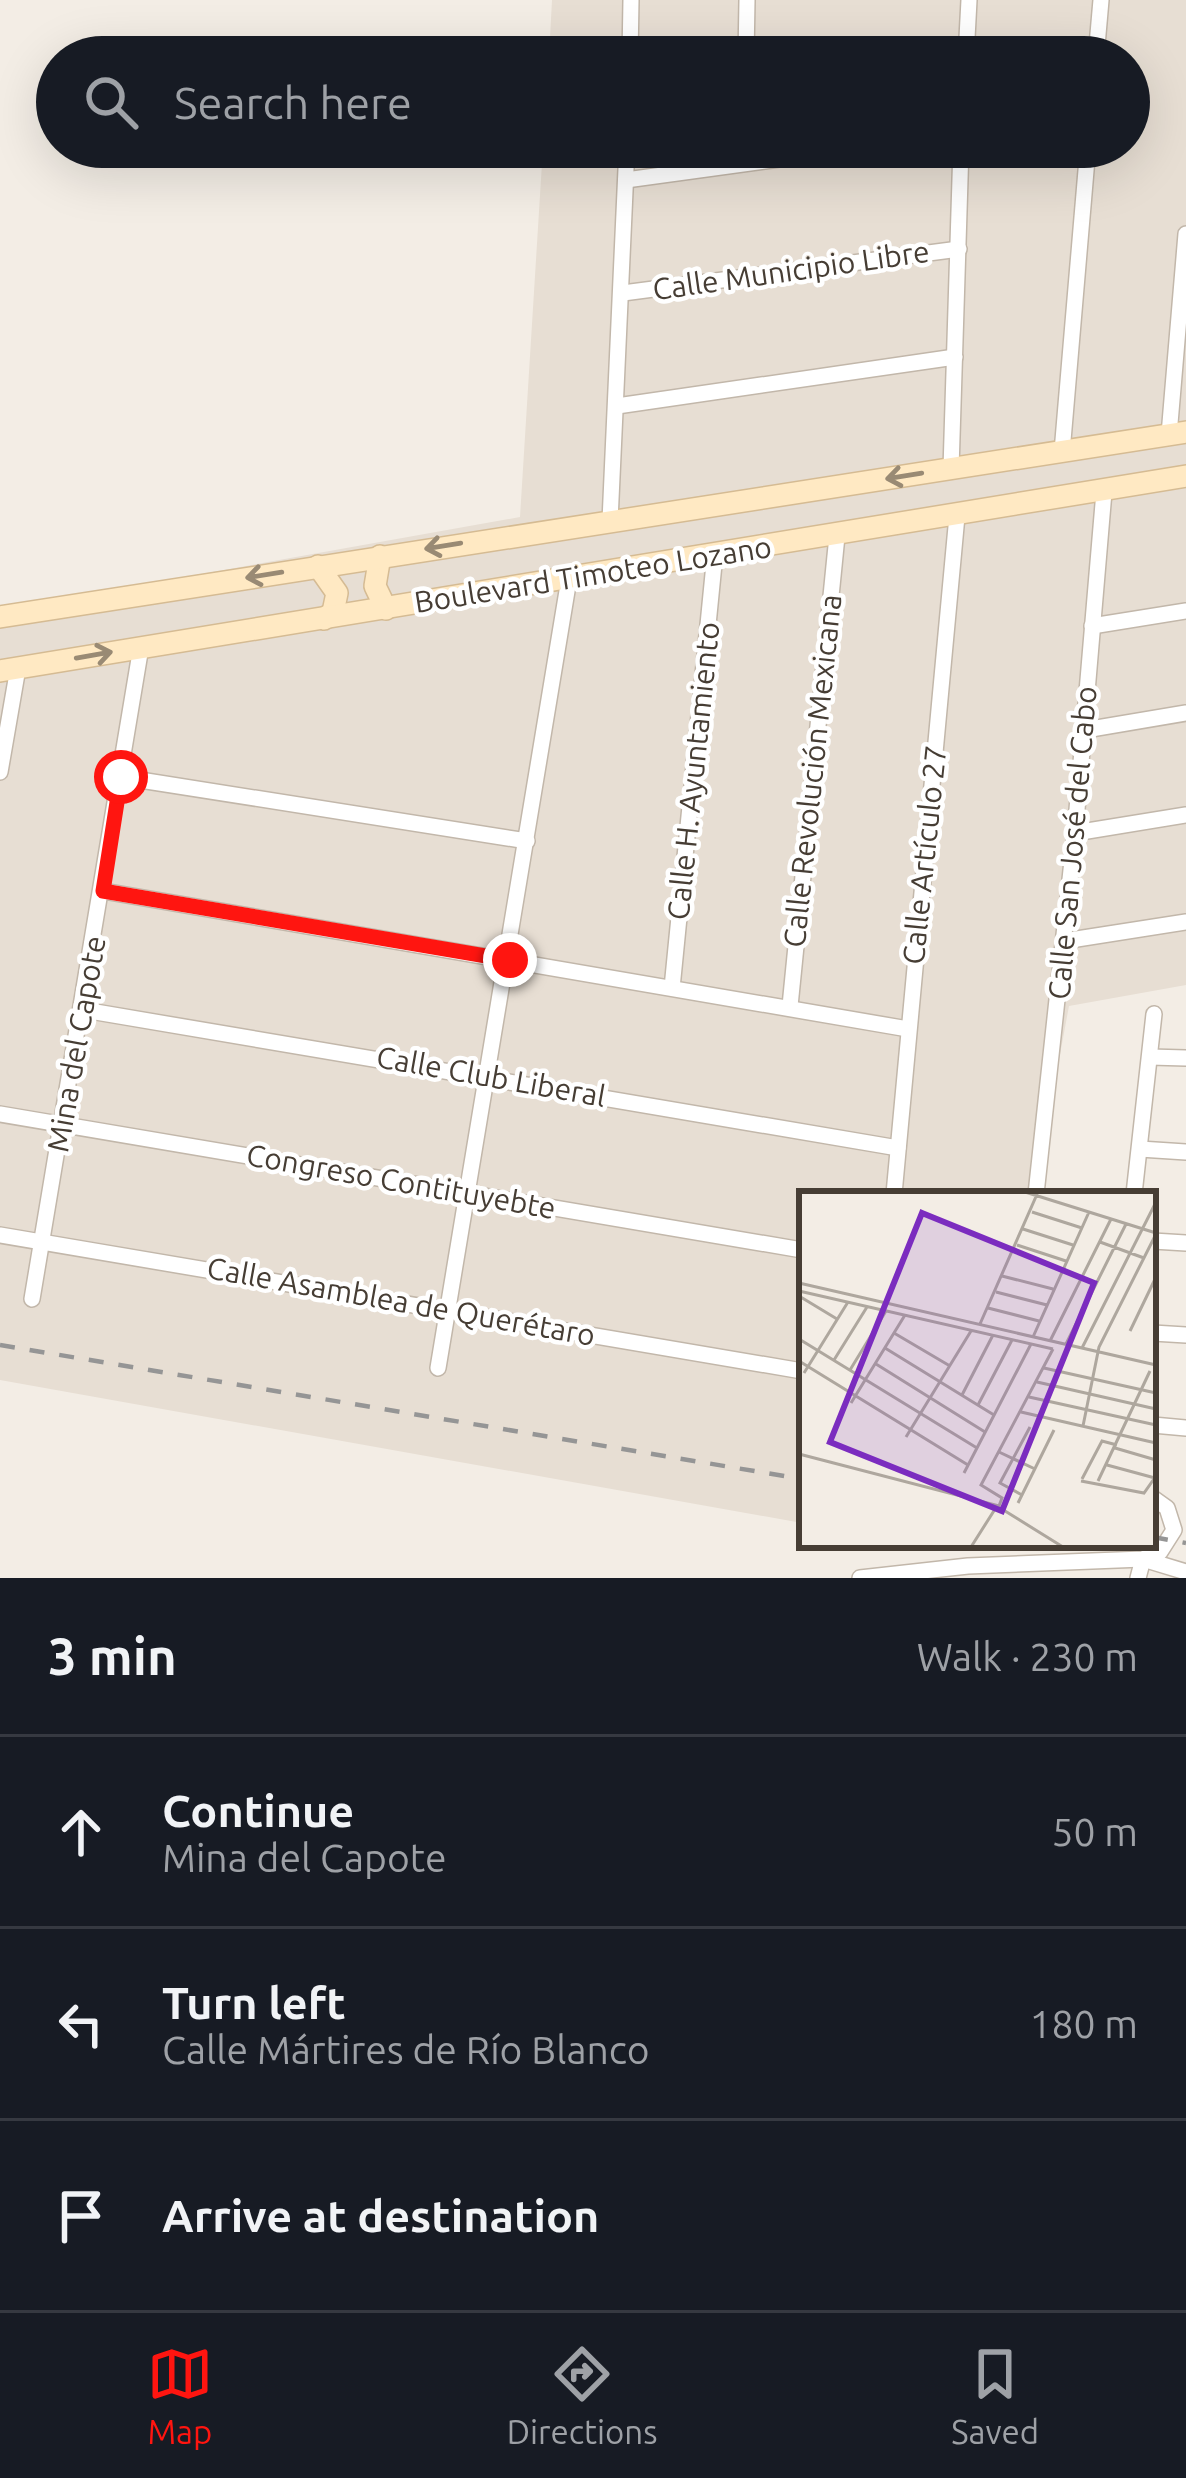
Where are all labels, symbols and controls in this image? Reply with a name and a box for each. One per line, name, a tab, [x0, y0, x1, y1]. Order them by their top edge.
search box	[36, 36, 1150, 168]
icon: search	[78, 69, 144, 135]
text: Search here	[174, 77, 412, 128]
street label: Calle Municipio Libre	[650, 234, 931, 306]
one-way arrow	[886, 465, 925, 488]
street label: Boulevard Timoteo Lozano	[412, 529, 774, 619]
one-way arrow	[425, 535, 464, 558]
one-way arrow	[246, 564, 285, 587]
street label: Calle Revolución Mexicana	[777, 593, 847, 949]
street label: Calle H. Ayuntamiento	[660, 620, 726, 922]
one-way arrow	[74, 642, 113, 665]
street label: Calle San José del Cabo	[1041, 685, 1103, 1001]
street label: Calle Artículo 27	[896, 744, 952, 966]
route start	[94, 750, 148, 804]
street label: Mina del Capote	[40, 933, 112, 1155]
route end	[483, 933, 537, 987]
street label: Calle Club Liberal	[374, 1039, 609, 1113]
street label: Congreso Contituyebte	[244, 1137, 558, 1225]
inset map	[799, 1191, 1156, 1548]
street label: Calle Asamblea de Querétaro	[205, 1250, 598, 1352]
text: 3 min	[48, 1627, 177, 1685]
text: Walk · 230 m	[917, 1635, 1138, 1678]
text: Continue	[162, 1785, 354, 1836]
icon: ahead	[48, 1799, 114, 1865]
text: 50 m	[1051, 1810, 1138, 1853]
text: Mina del Capote	[162, 1836, 447, 1879]
text: Turn left	[162, 1977, 346, 2028]
icon: left	[48, 1991, 114, 2057]
text: 180 m	[1029, 2002, 1138, 2045]
text: Calle Mártires de Río Blanco	[162, 2028, 650, 2071]
icon: arrive	[48, 2183, 114, 2249]
text: Arrive at destination	[162, 2190, 599, 2241]
tab: Map	[147, 2341, 213, 2450]
tab: Directions	[507, 2341, 657, 2450]
tab: Saved	[951, 2341, 1039, 2450]

